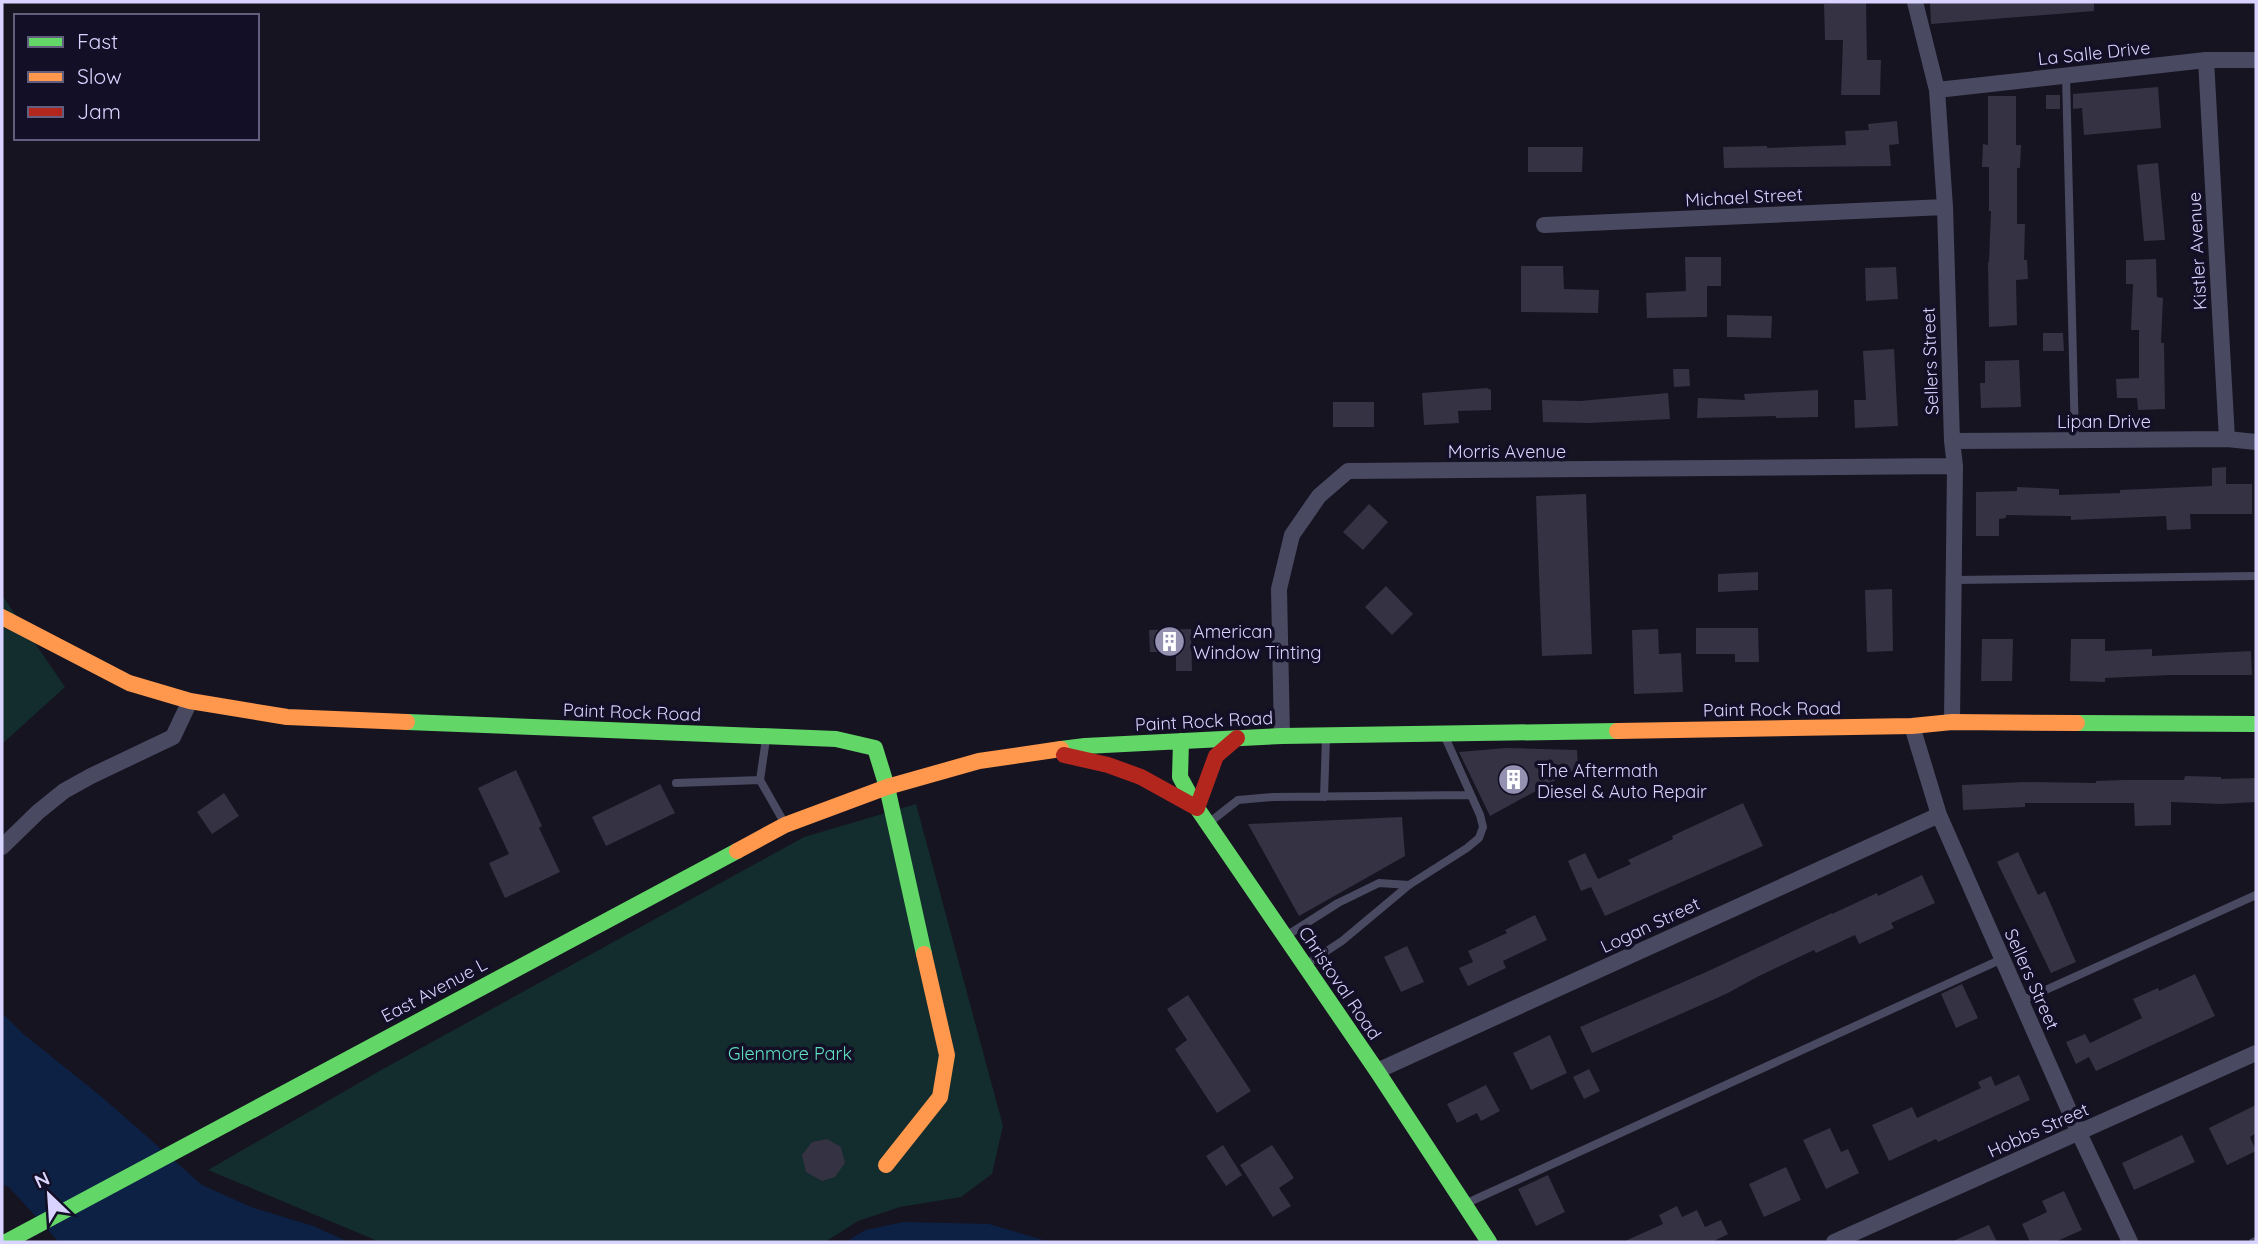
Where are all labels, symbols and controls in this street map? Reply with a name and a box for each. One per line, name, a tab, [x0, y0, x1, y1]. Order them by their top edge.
legend	[14, 14, 259, 140]
text: Fast	[77, 28, 118, 54]
street label: La Salle Drive	[2037, 36, 2151, 70]
text: Slow	[77, 63, 122, 89]
text: Jam	[77, 98, 121, 124]
street label: Michael Street	[1685, 182, 1803, 212]
street label: Kistler Avenue	[2182, 191, 2212, 311]
street label: Sellers Street	[1917, 307, 1943, 415]
street label: Lipan Drive	[2057, 410, 2151, 433]
street label: Morris Avenue	[1448, 440, 1566, 463]
place label: American Window Tinting	[1193, 620, 1322, 664]
building icon: American Window Tinting	[1153, 624, 1187, 658]
street label: Paint Rock Road	[1703, 696, 1841, 722]
street label: Paint Rock Road	[563, 698, 701, 726]
street label: Paint Rock Road	[1134, 706, 1274, 736]
place label: The Aftermath Diesel & Auto Repair	[1537, 759, 1707, 803]
building icon: The Aftermath Diesel & Auto Repair	[1497, 763, 1531, 797]
street label: Logan Street	[1597, 892, 1703, 958]
street label: Christoval Road	[1294, 922, 1386, 1044]
street label: Sellers Street	[2000, 925, 2064, 1033]
street label: East Avenue L	[377, 952, 491, 1028]
park label: Glenmore Park	[728, 1042, 852, 1065]
street label: Hobbs Street	[1984, 1097, 2092, 1163]
north arrow	[14, 1160, 84, 1230]
text: N	[30, 1166, 53, 1193]

